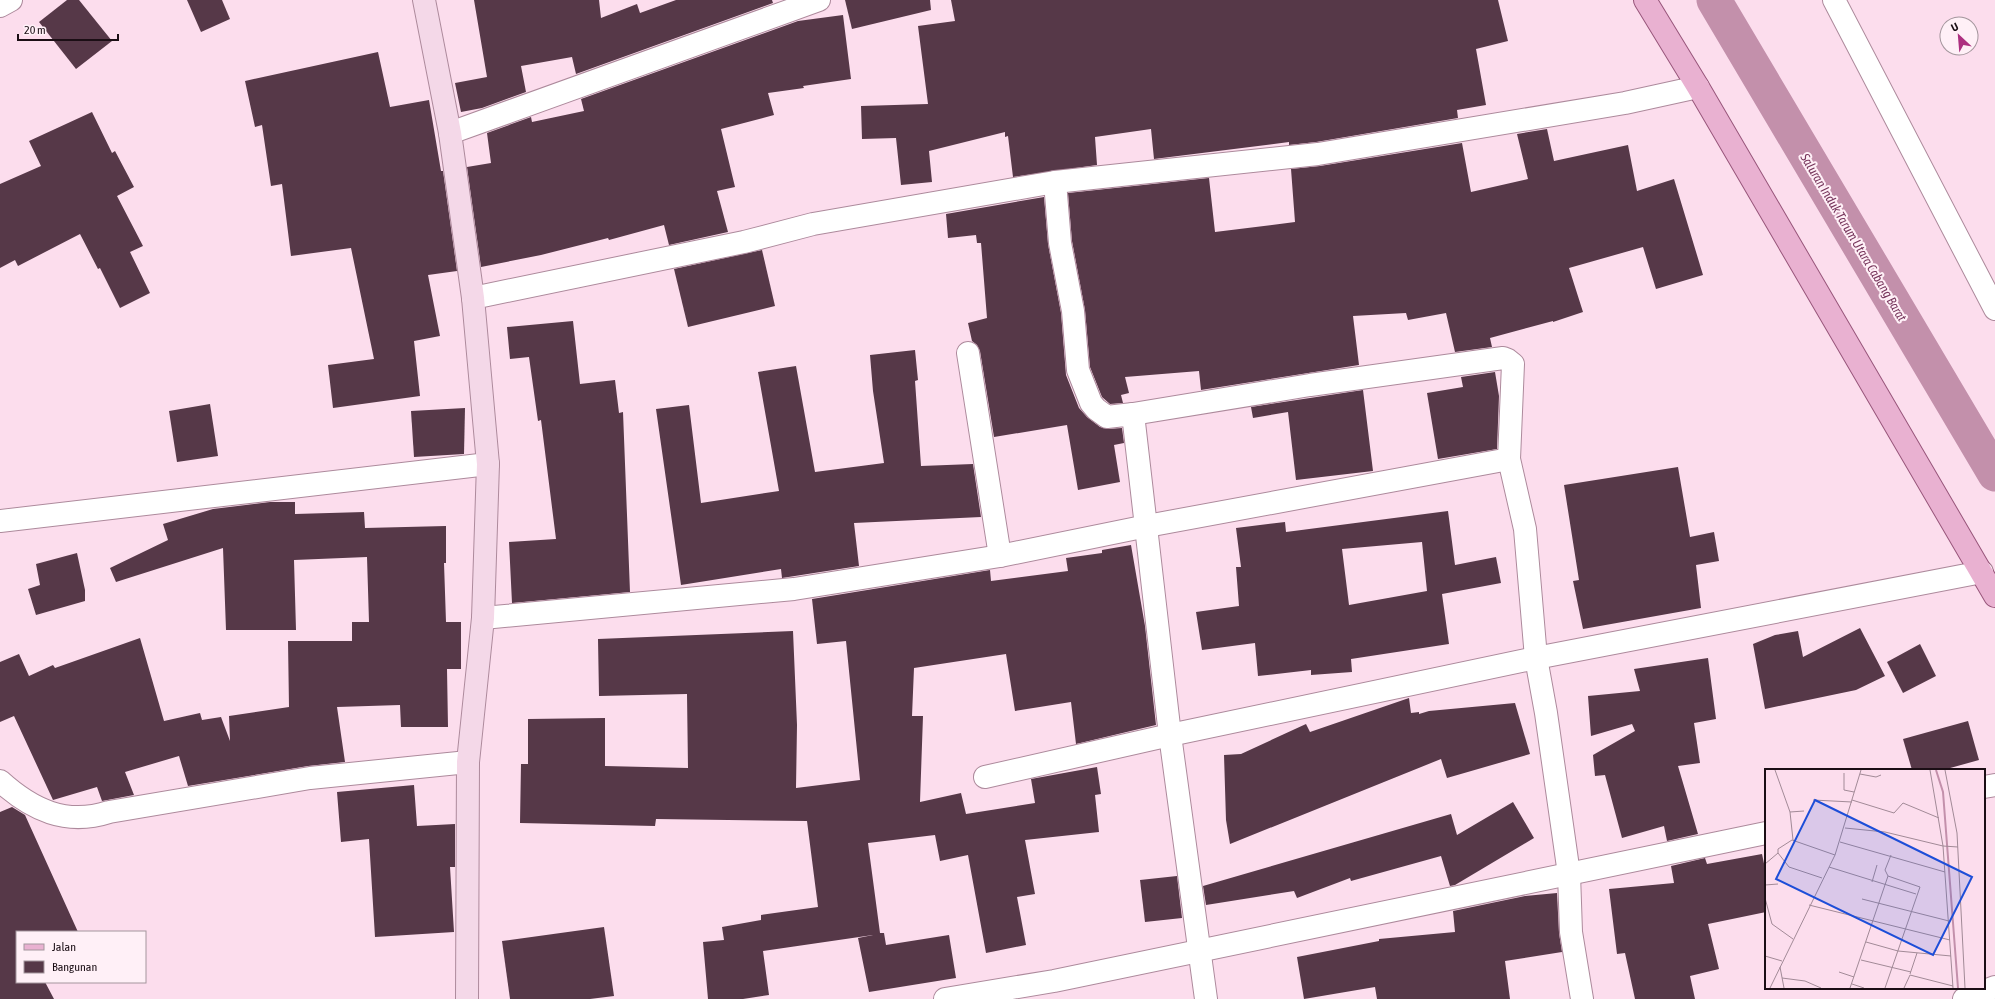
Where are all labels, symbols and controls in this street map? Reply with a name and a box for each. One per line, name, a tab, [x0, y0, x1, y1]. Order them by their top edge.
scale bar	[18, 16, 118, 42]
north arrow	[1939, 16, 1979, 56]
text: U	[1949, 20, 1960, 34]
text: 20 m	[24, 23, 46, 37]
water label: Saluran Induk Tarum Utara Cabang Barat	[1797, 150, 1910, 324]
inset map	[1765, 769, 1985, 989]
legend	[16, 931, 146, 983]
text: Jalan	[52, 940, 76, 954]
text: Bangunan	[52, 960, 97, 974]

